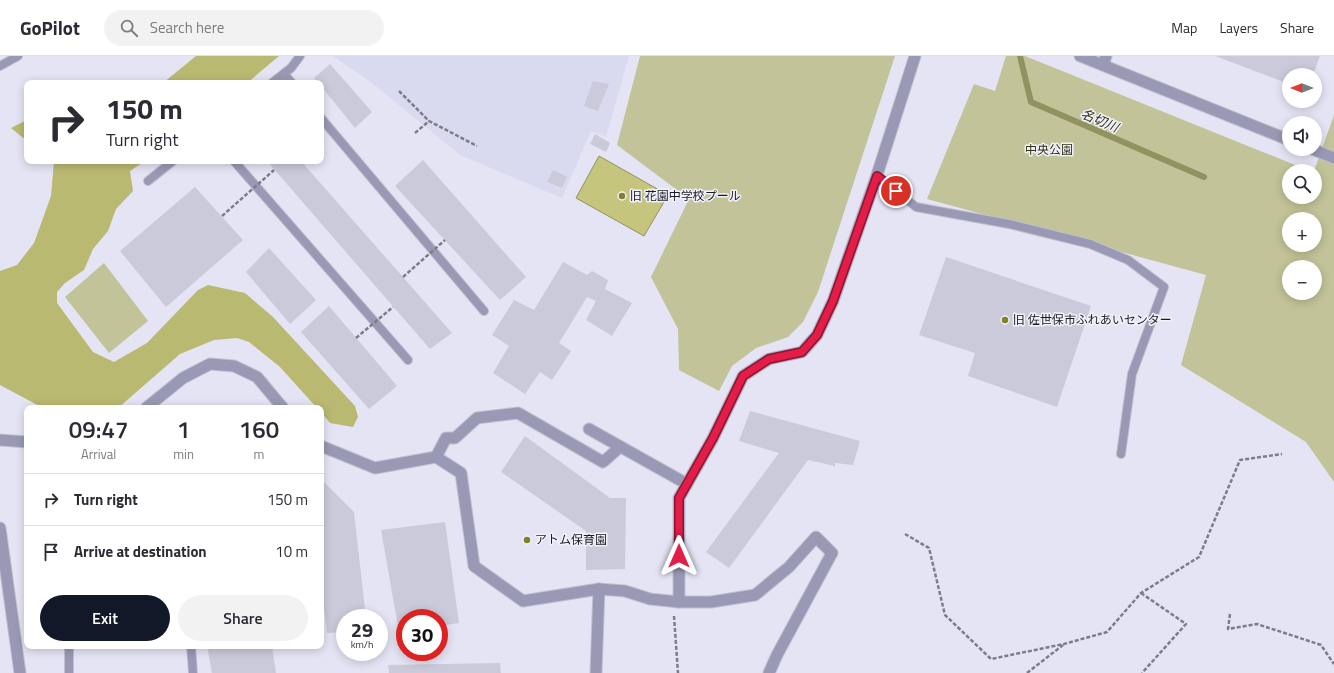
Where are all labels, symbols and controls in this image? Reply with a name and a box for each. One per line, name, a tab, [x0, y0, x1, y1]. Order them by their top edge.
search box	[104, 10, 384, 46]
text: GoPilot	[20, 13, 80, 42]
text: Search here	[150, 16, 224, 39]
icon: search	[118, 17, 140, 39]
text: Map	[1171, 17, 1197, 38]
text: Layers	[1219, 17, 1258, 38]
text: Share	[1280, 17, 1314, 38]
north arrow	[1282, 68, 1322, 108]
map controls	[1282, 68, 1322, 300]
text: 150 m	[106, 87, 183, 130]
icon: right	[40, 96, 92, 148]
water label: 名切川	[1078, 103, 1124, 138]
button: sound	[1282, 116, 1322, 156]
text: Turn right	[106, 126, 179, 153]
park label: 中央公園	[1025, 140, 1073, 159]
button: search	[1282, 164, 1322, 204]
pin	[879, 174, 913, 208]
icon: arrive	[885, 180, 907, 202]
place label: 旧 花園中学校プール	[630, 186, 741, 205]
marker: 旧 花園中学校プール	[617, 191, 627, 201]
button: +	[1282, 212, 1322, 252]
button: −	[1282, 260, 1322, 300]
place label: 旧 佐世保市ふれあいセンター	[1013, 310, 1172, 329]
marker: 旧 佐世保市ふれあいセンター	[1000, 315, 1010, 325]
text: 09:47	[69, 411, 128, 447]
text: 1	[177, 411, 190, 447]
text: 160	[239, 411, 279, 447]
text: Arrival	[81, 444, 116, 464]
text: min	[173, 444, 194, 464]
text: m	[254, 444, 264, 464]
text: Turn right	[74, 488, 138, 511]
text: 150 m	[267, 488, 308, 511]
icon: right	[40, 489, 62, 511]
place label: アトム保育園	[535, 530, 607, 549]
marker: アトム保育園	[522, 535, 532, 545]
position arrow	[658, 535, 700, 577]
text: Arrive at destination	[74, 540, 207, 563]
text: 10 m	[275, 540, 308, 563]
icon: arrive	[40, 541, 62, 563]
button: Exit	[40, 595, 170, 641]
button: Share	[178, 595, 308, 641]
speed limit sign: 30	[396, 609, 448, 661]
text: 29	[351, 614, 373, 645]
text: km/h	[351, 637, 373, 652]

